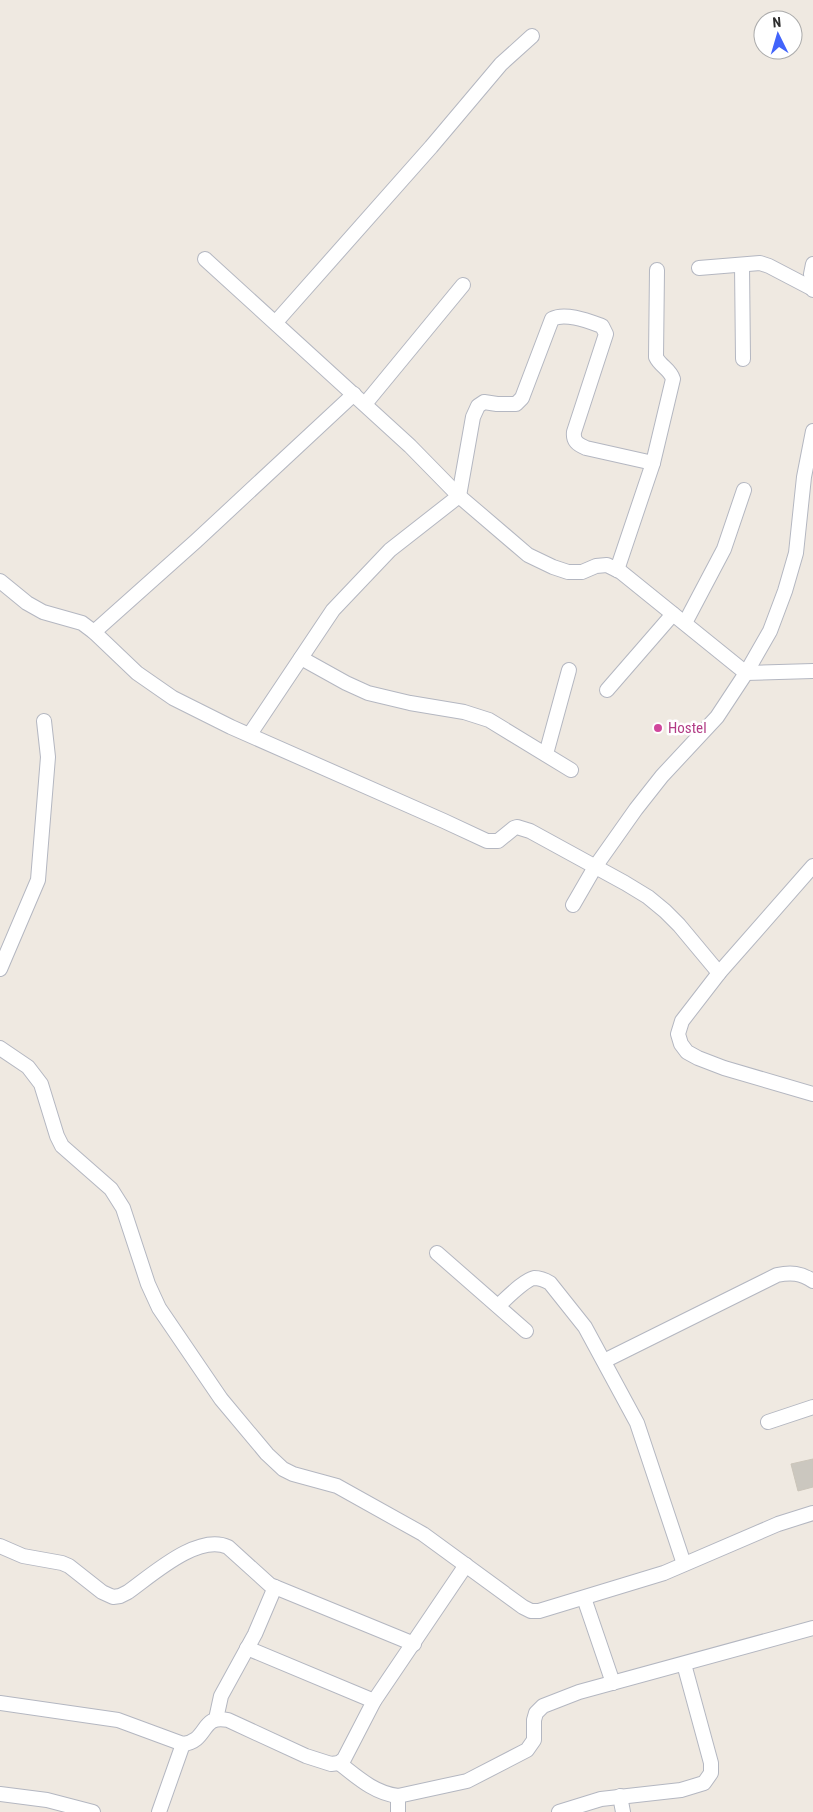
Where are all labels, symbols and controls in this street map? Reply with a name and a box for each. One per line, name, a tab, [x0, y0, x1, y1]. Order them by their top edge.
north arrow	[753, 10, 803, 60]
text: N	[772, 14, 782, 30]
place label: Hostel	[668, 719, 707, 737]
marker: Hostel	[652, 722, 664, 734]

